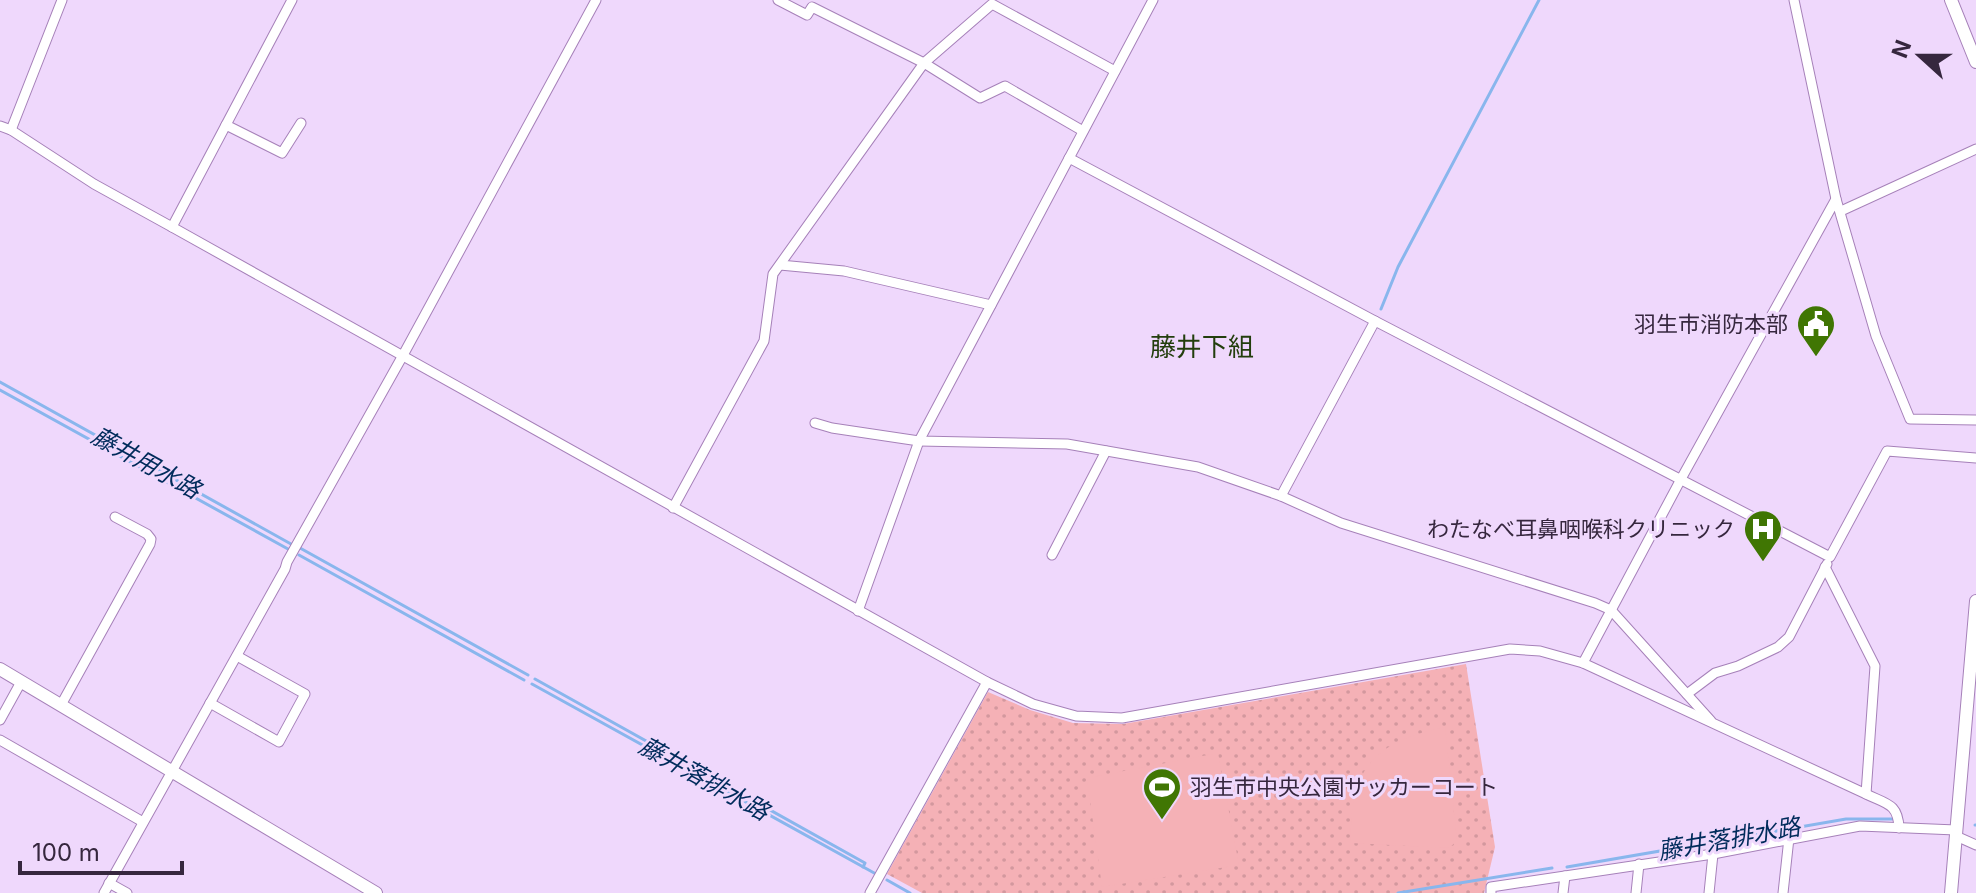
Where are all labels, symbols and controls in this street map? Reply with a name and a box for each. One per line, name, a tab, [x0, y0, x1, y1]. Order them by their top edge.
north arrow	[1880, 16, 1960, 96]
text: N	[1886, 36, 1916, 61]
public building icon: 羽生市消防本部	[1795, 303, 1837, 358]
place label: 羽生市消防本部	[1634, 311, 1788, 337]
district label: 藤井下組	[1150, 331, 1254, 362]
water label: 藤井用水路	[87, 421, 207, 505]
hospital icon: わたなべ耳鼻咽喉科クリニック	[1742, 508, 1784, 563]
place label: わたなべ耳鼻咽喉科クリニック	[1427, 516, 1735, 542]
water label: 藤井落排水路	[634, 731, 776, 827]
sports icon: 羽生市中央公園サッカーコート	[1141, 766, 1183, 821]
place label: 羽生市中央公園サッカーコート	[1190, 774, 1498, 800]
water label: 藤井落排水路	[1655, 811, 1804, 865]
scale bar	[20, 825, 182, 875]
text: 100 m	[32, 838, 100, 867]

